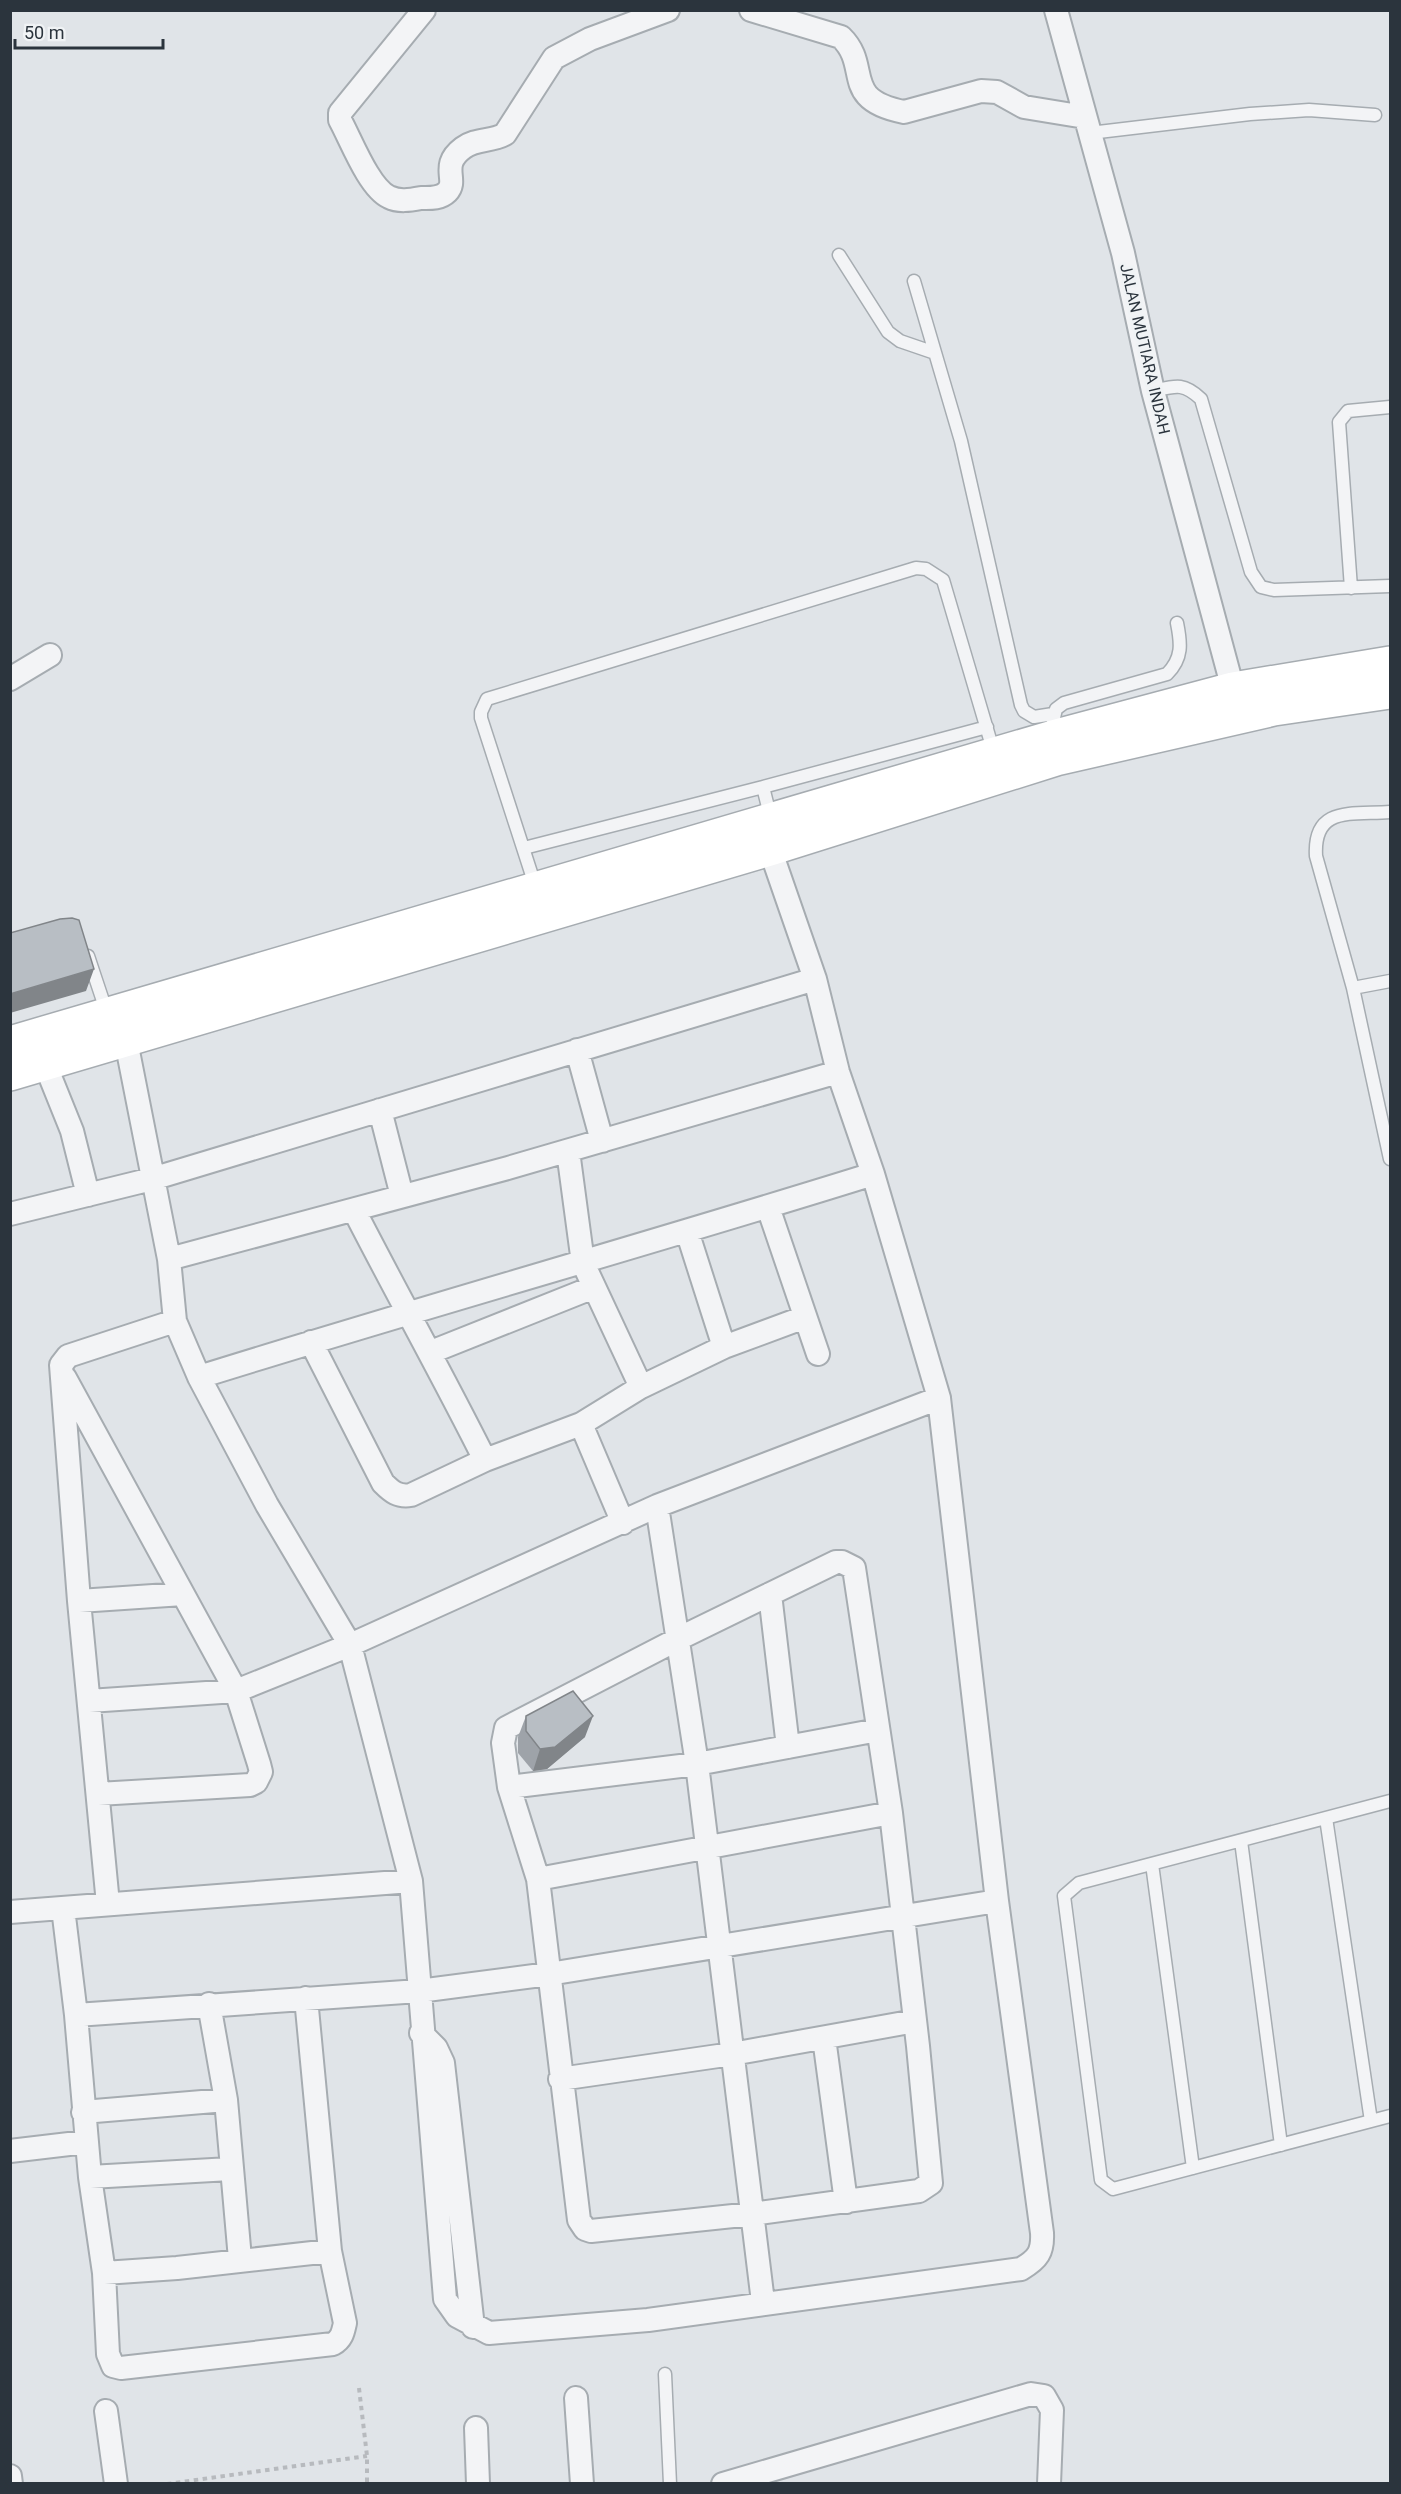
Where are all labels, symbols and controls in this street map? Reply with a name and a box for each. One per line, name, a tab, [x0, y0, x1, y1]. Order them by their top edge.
scale bar	[15, 12, 164, 50]
text: 50 m	[24, 22, 64, 43]
street label: JALAN MUTIARA INDAH	[1116, 262, 1174, 436]

